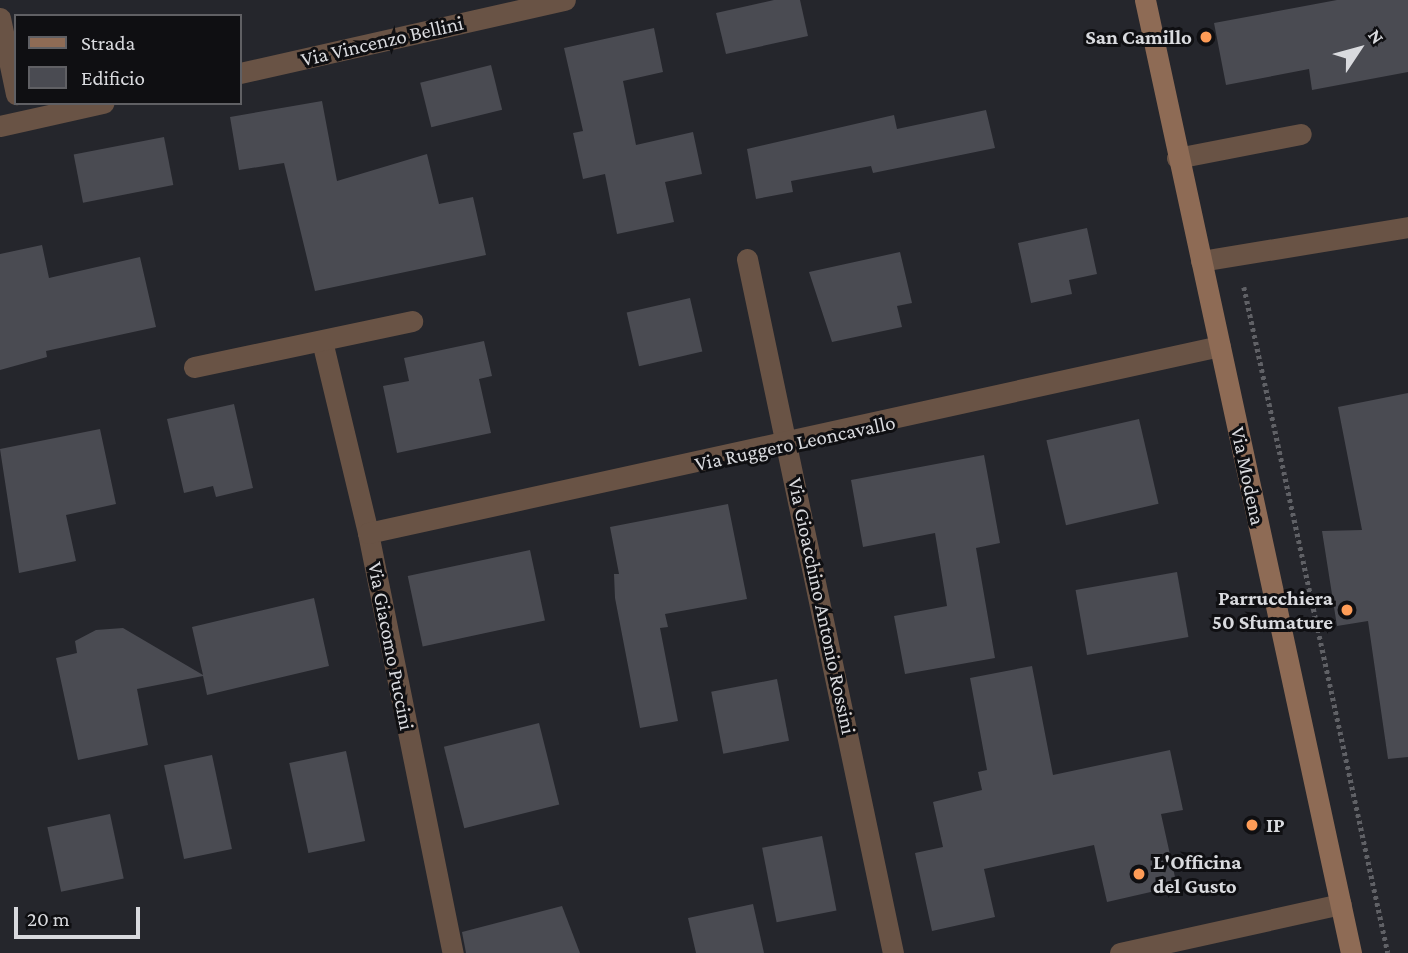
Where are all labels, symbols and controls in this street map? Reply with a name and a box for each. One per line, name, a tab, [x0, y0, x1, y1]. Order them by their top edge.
street label: Via Vincenzo Bellini	[298, 10, 466, 72]
legend	[14, 14, 242, 105]
north arrow	[1324, 14, 1394, 84]
place label: San Camillo	[1085, 24, 1192, 50]
text: N	[1364, 25, 1389, 48]
marker: San Camillo	[1198, 29, 1214, 45]
text: Strada	[81, 31, 135, 55]
text: Edificio	[81, 66, 145, 90]
street label: Via Ruggero Leoncavallo	[692, 409, 898, 477]
street label: Via Modena	[1225, 425, 1271, 527]
street label: Via Gioacchino Antonio Rossini	[782, 475, 862, 737]
street label: Via Giacomo Puccini	[362, 560, 420, 732]
place label: Parrucchiera 50 Sfumature	[1212, 585, 1333, 635]
marker: Parrucchiera 50 Sfumature	[1339, 602, 1355, 618]
place label: IP	[1266, 812, 1285, 838]
marker: IP	[1244, 817, 1260, 833]
place label: L'Officina del Gusto	[1153, 849, 1241, 899]
marker: L'Officina del Gusto	[1131, 866, 1147, 882]
scale bar	[18, 894, 144, 938]
text: 20 m	[27, 907, 70, 931]

